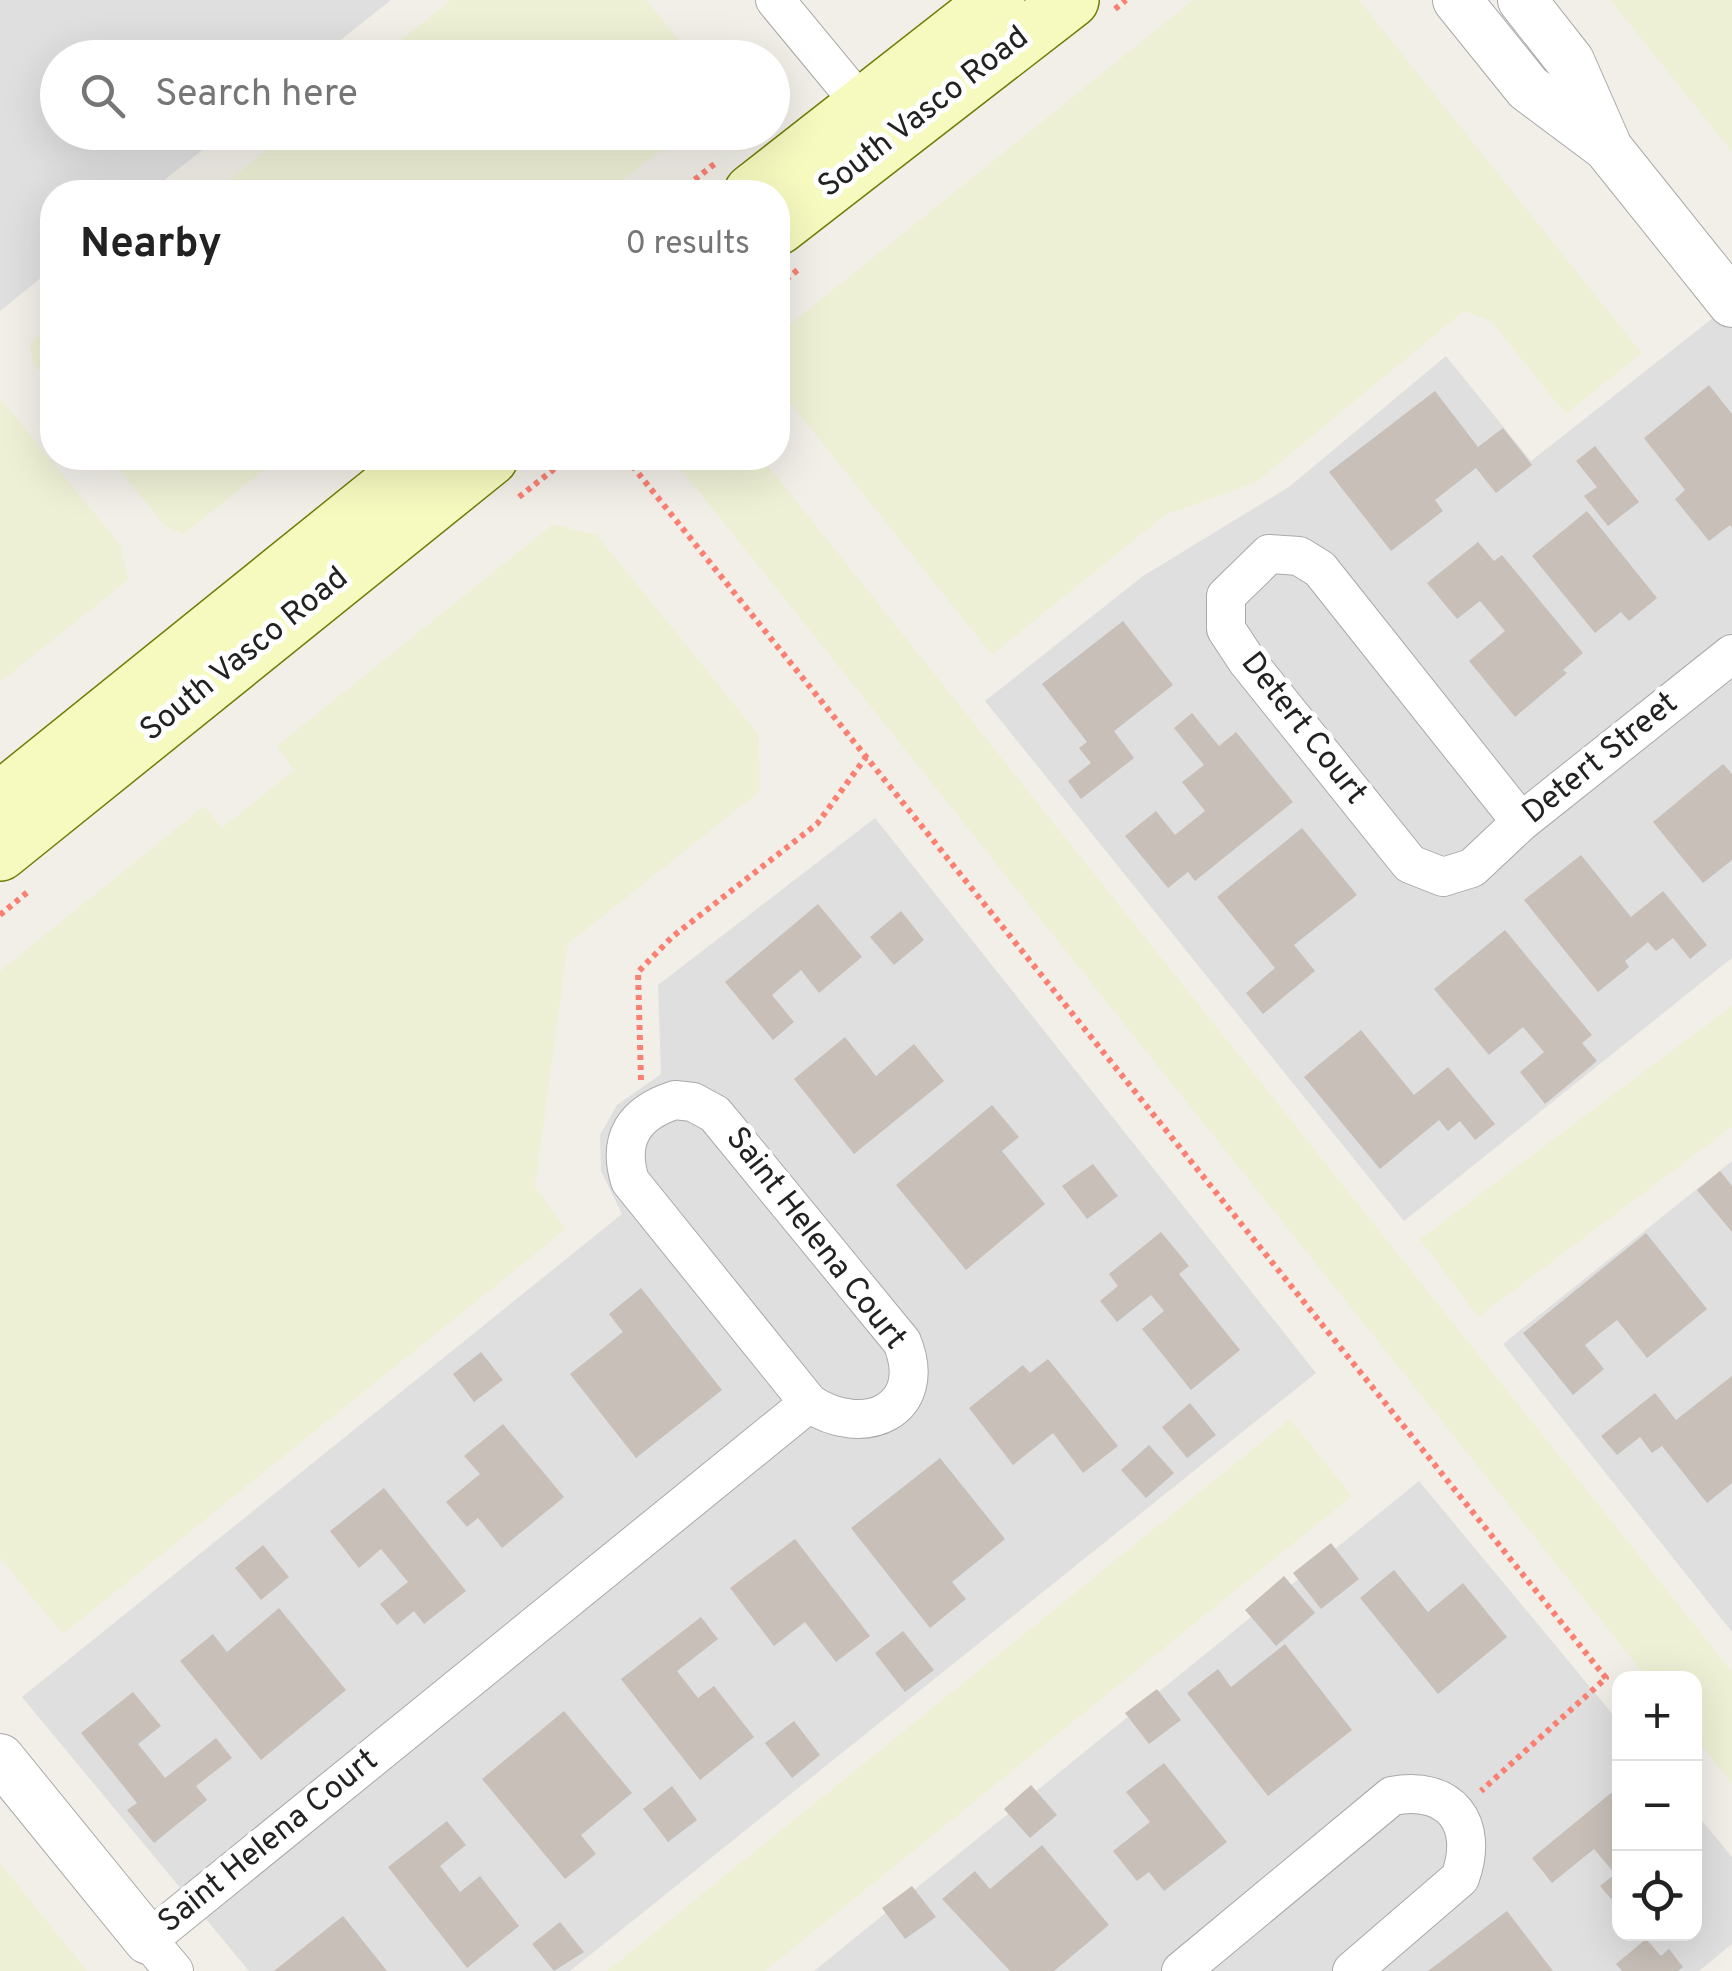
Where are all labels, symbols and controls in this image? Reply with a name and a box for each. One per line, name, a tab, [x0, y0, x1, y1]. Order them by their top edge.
street label: South Vasco Road	[811, 18, 1037, 208]
search box	[40, 40, 790, 150]
icon: search	[75, 68, 130, 123]
text: Search here	[155, 71, 358, 120]
text: Nearby	[80, 219, 222, 272]
text: 0 results	[625, 225, 750, 265]
street label: South Vasco Road	[133, 559, 357, 751]
street label: Detert Court	[1231, 645, 1375, 813]
street label: Detert Street	[1515, 684, 1687, 834]
street label: Saint Helena Court	[716, 1120, 914, 1358]
map controls	[1612, 1671, 1702, 1941]
button: +	[1612, 1671, 1702, 1761]
street label: Saint Helena Court	[151, 1741, 387, 1943]
button: −	[1612, 1761, 1702, 1851]
button: locate	[1612, 1851, 1702, 1941]

